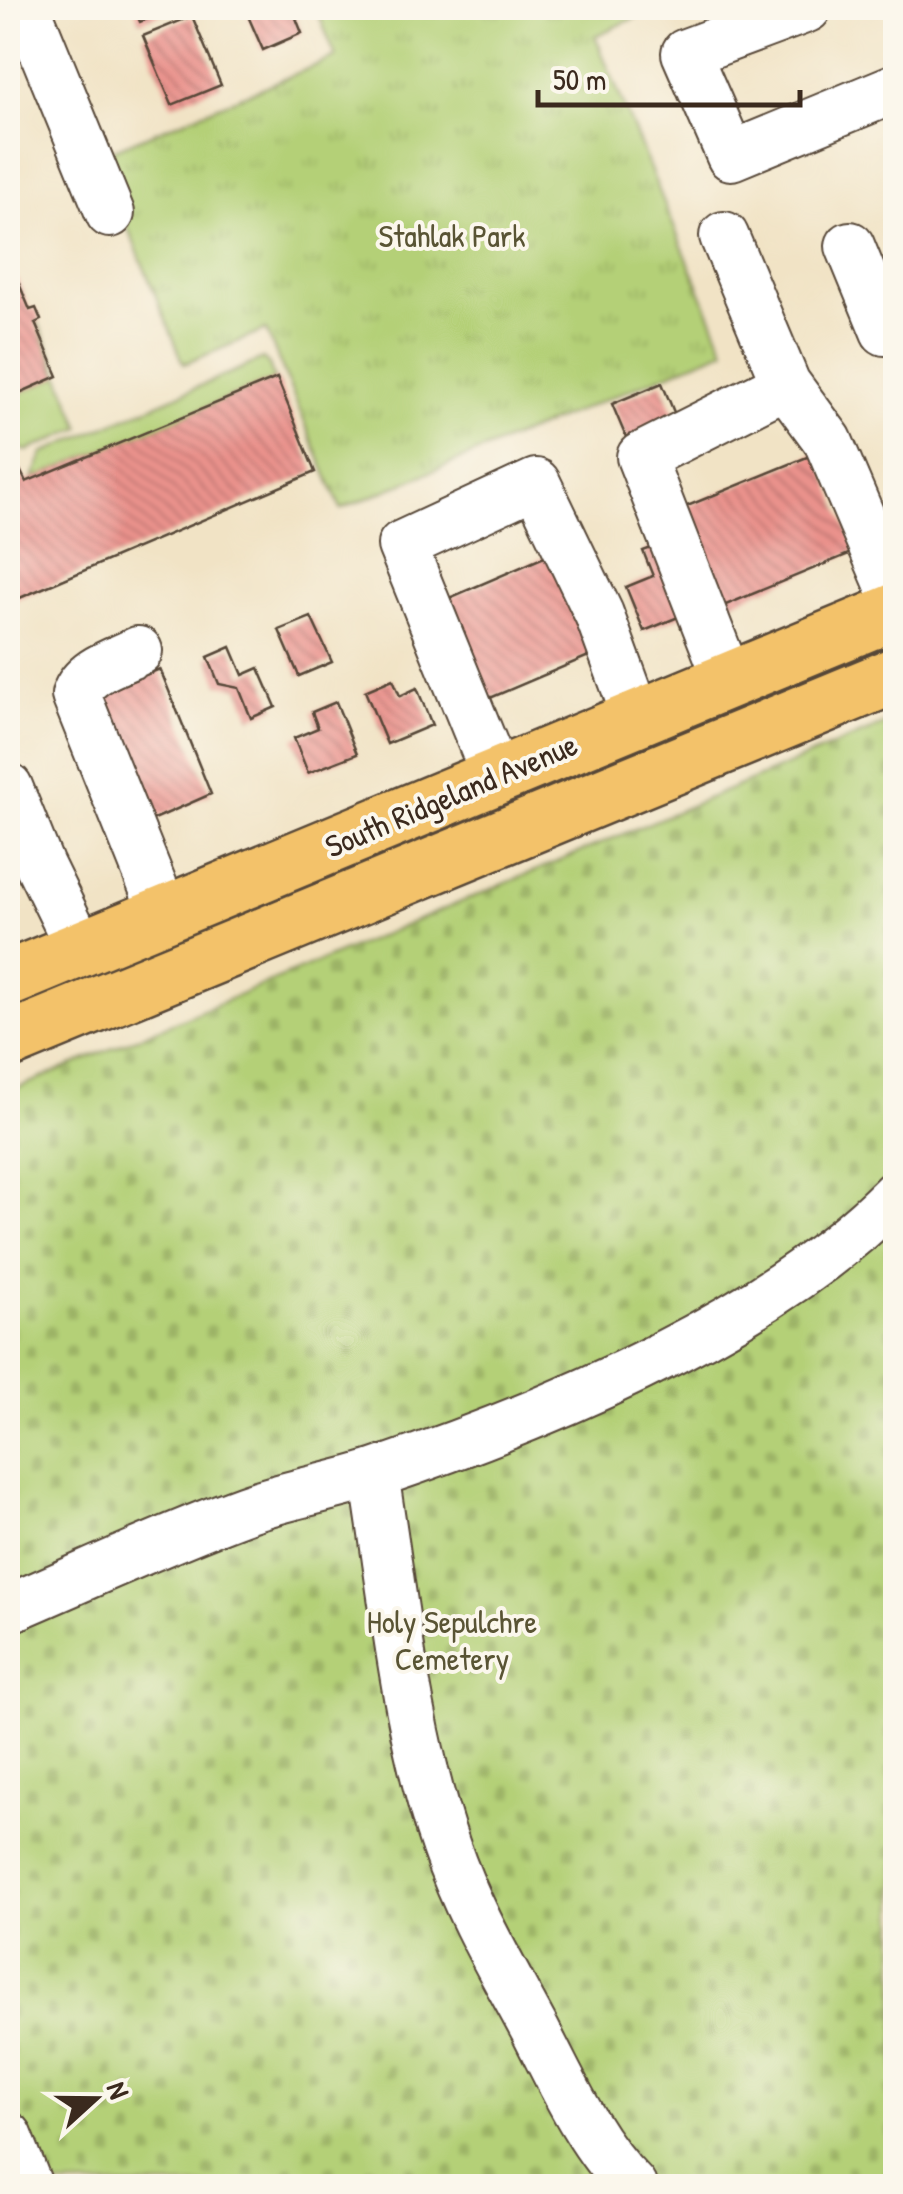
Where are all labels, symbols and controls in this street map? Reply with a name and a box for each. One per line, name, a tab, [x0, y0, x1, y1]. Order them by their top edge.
scale bar	[538, 45, 800, 107]
text: 50 m	[553, 59, 606, 99]
park label: Stahlak Park	[379, 214, 525, 257]
street label: South Ridgeland Avenue	[318, 722, 584, 868]
park label: Holy Sepulchre Cemetery	[367, 1600, 538, 1680]
north arrow	[45, 2049, 145, 2149]
text: N	[98, 2076, 139, 2104]

